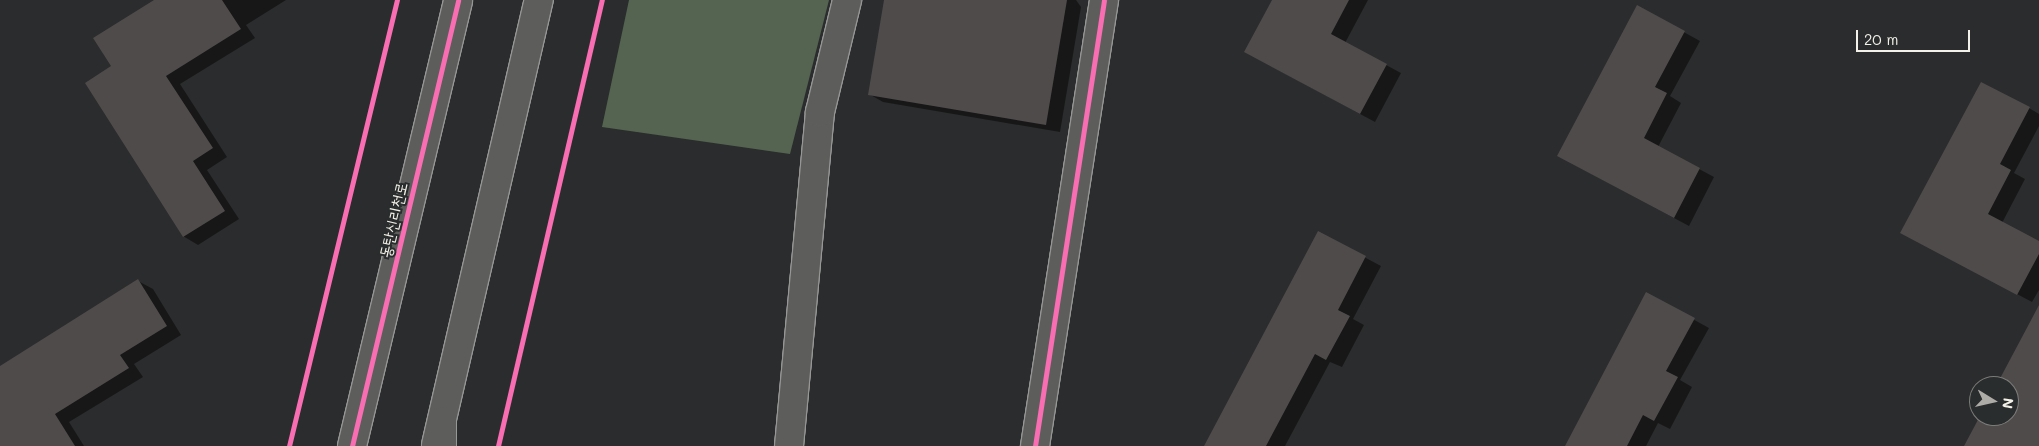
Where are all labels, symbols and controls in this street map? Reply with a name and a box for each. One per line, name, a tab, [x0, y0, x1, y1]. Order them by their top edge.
scale bar	[1859, 20, 1973, 52]
text: 20 m	[1864, 29, 1898, 49]
street label: 동탄신리천로	[375, 180, 411, 260]
north arrow	[1969, 376, 2019, 426]
text: N	[1998, 397, 2019, 410]

